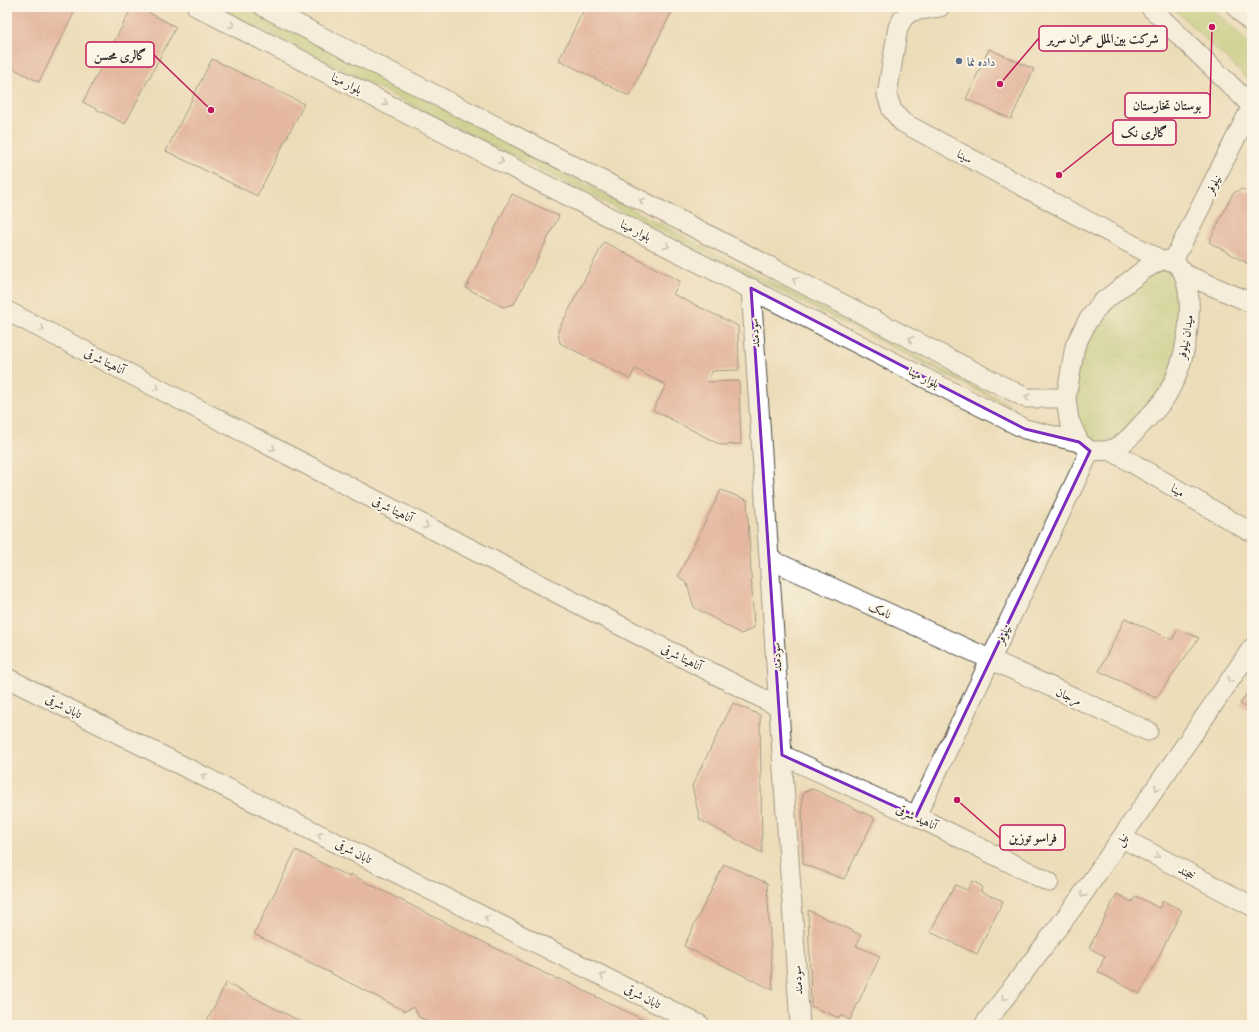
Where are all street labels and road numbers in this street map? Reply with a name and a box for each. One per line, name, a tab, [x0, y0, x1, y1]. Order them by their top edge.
street label: بلوار مینا	[329, 68, 365, 98]
street label: سینا	[954, 145, 976, 167]
street label: نیلوفر	[1200, 171, 1225, 198]
street label: بلوار مینا	[618, 215, 654, 245]
street label: میدان نیلوفر	[1172, 313, 1197, 363]
street label: سودمند	[744, 317, 764, 348]
street label: آناهیتا شرقی	[82, 344, 130, 379]
street label: بلوار مینا	[906, 362, 942, 392]
street label: مینا	[1168, 479, 1188, 501]
street label: آناهیتا شرقی	[370, 492, 418, 527]
street label: نامک	[866, 597, 894, 623]
street label: نیلوفر	[990, 621, 1015, 648]
street label: آناهیتا شرقی	[659, 640, 707, 675]
street label: سودمند	[766, 641, 786, 672]
street label: مرجان	[1053, 683, 1085, 710]
street label: تابان شرقی	[43, 690, 86, 723]
street label: آناهید شرقی	[894, 800, 942, 835]
street label: نیل	[1110, 829, 1133, 850]
street label: تابان شرقی	[333, 835, 376, 868]
street label: خجند	[1175, 860, 1199, 884]
street label: سودمند	[787, 964, 807, 995]
street label: تابان شرقی	[622, 980, 665, 1013]

